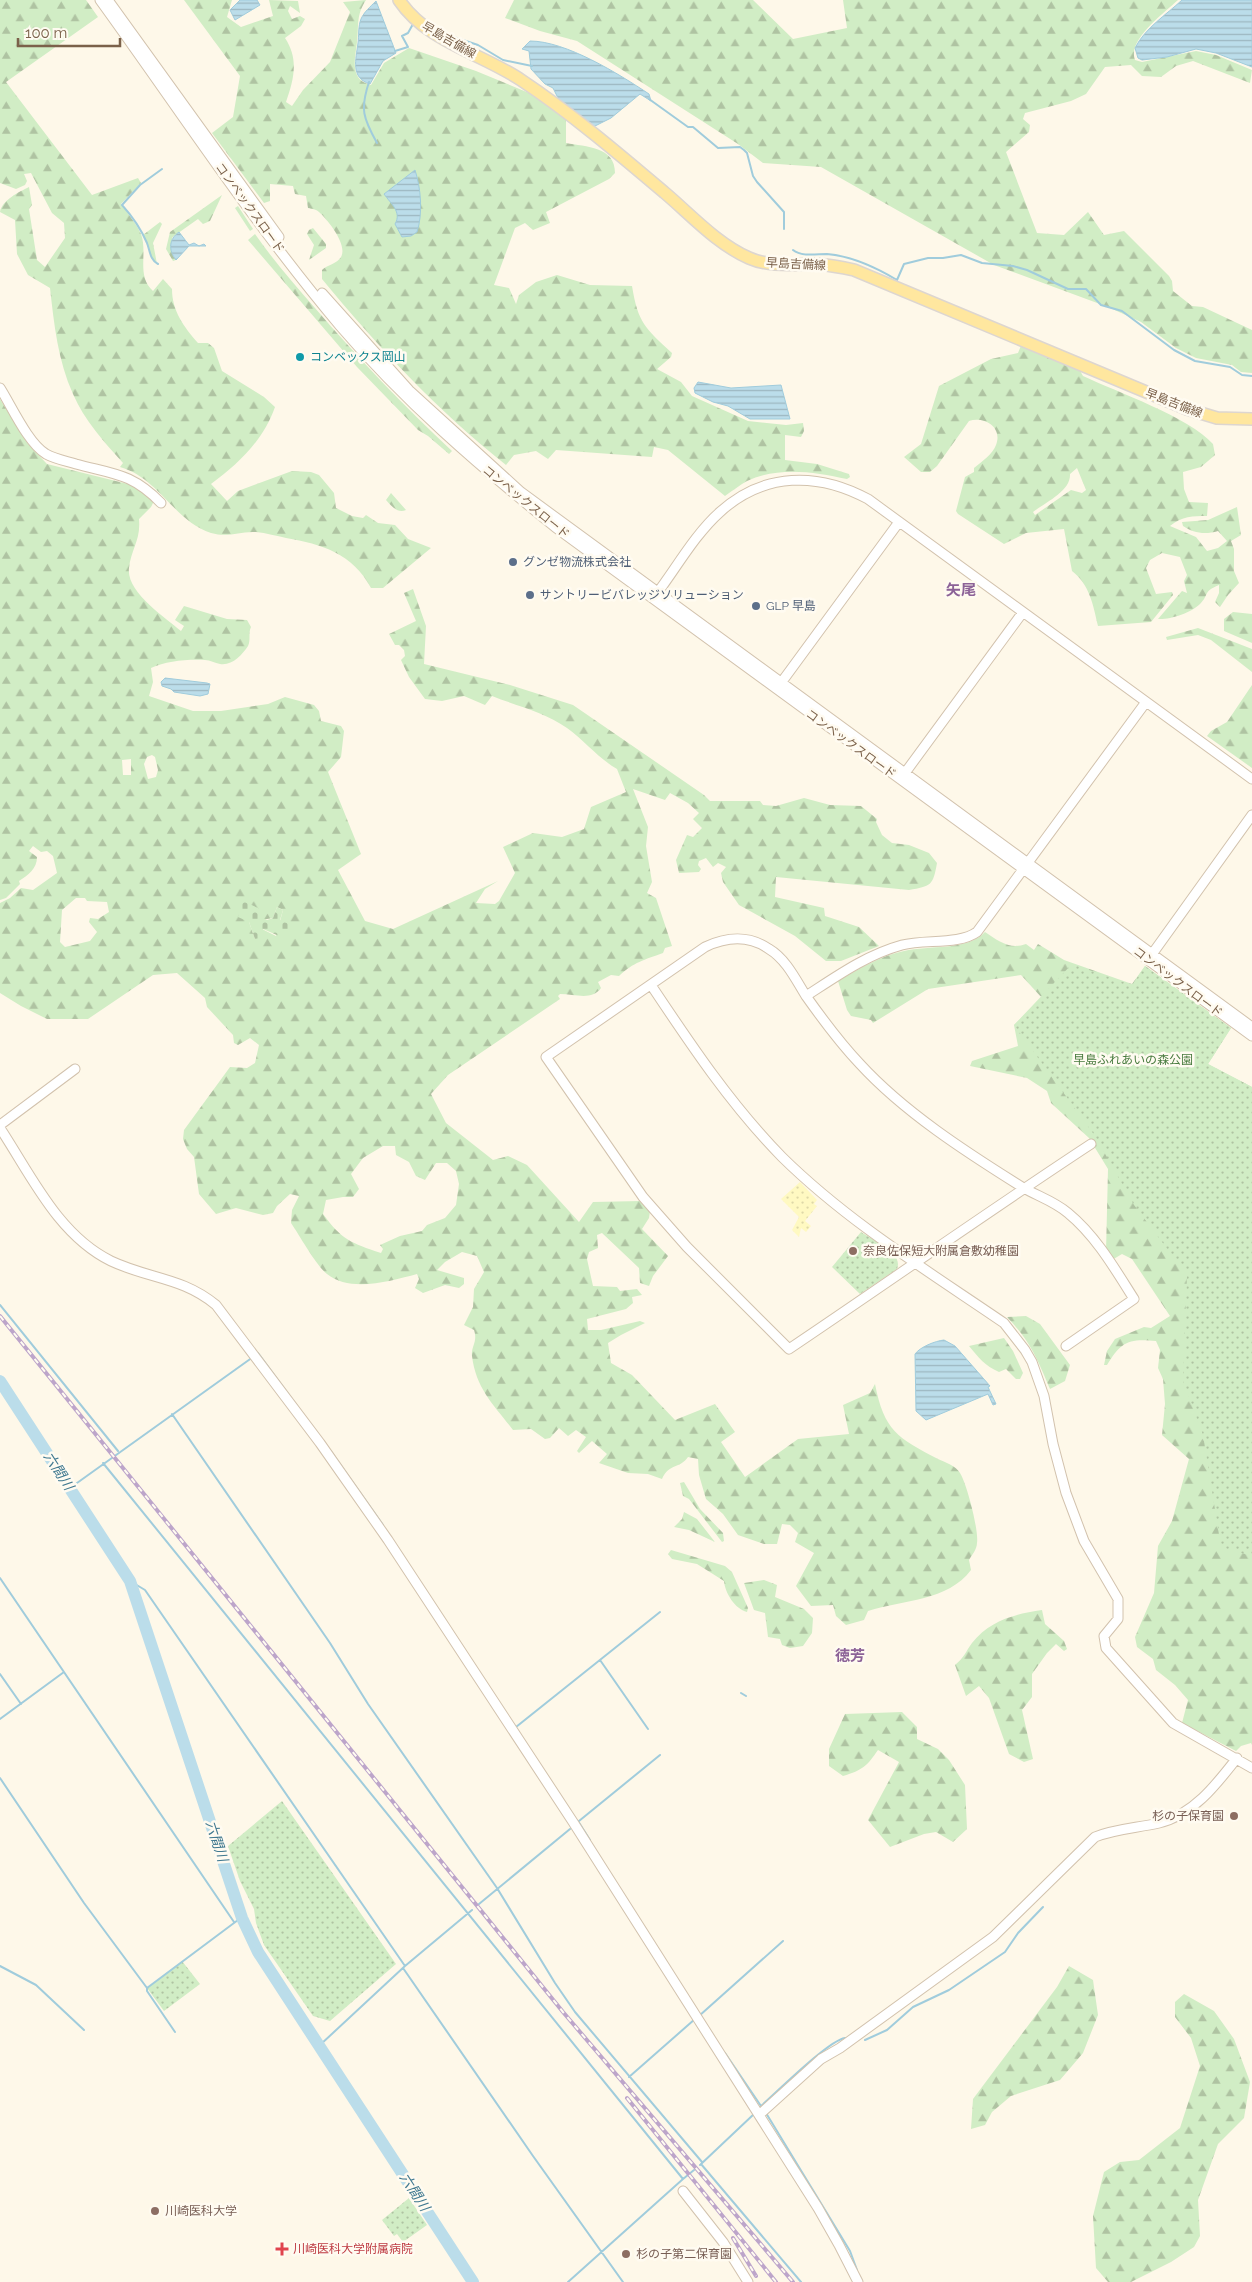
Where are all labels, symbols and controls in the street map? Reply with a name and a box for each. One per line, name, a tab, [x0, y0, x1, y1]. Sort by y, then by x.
scale bar	[18, 15, 120, 47]
street label: 早島吉備線	[420, 19, 478, 61]
text: 100 m	[25, 24, 67, 42]
street label: コンベックスロード	[213, 160, 287, 256]
street label: 早島吉備線	[766, 255, 826, 273]
place label: コンベックス岡山	[310, 350, 406, 364]
marker: コンベックス岡山	[294, 351, 306, 363]
street label: 早島吉備線	[1143, 386, 1205, 420]
street label: コンベックスロード	[480, 463, 572, 541]
place label: グンゼ物流株式会社	[523, 555, 631, 569]
marker: グンゼ物流株式会社	[507, 556, 519, 568]
district label: 矢尾	[946, 581, 976, 599]
place label: サントリービバレッジソリューション	[540, 588, 744, 602]
marker: サントリービバレッジソリューション	[524, 589, 536, 601]
place label: GLP 早島	[766, 599, 816, 613]
marker: GLP 早島	[750, 600, 762, 612]
street label: コンベックスロード	[803, 707, 899, 781]
street label: コンベックスロード	[1131, 944, 1225, 1020]
park label: 早島ふれあいの森公園	[1073, 1053, 1193, 1067]
place label: 奈良佐保短大附属倉敷幼稚園	[863, 1244, 1019, 1258]
marker: 奈良佐保短大附属倉敷幼稚園	[847, 1245, 859, 1257]
water label: 六間川	[41, 1449, 78, 1495]
district label: 徳芳	[835, 1647, 865, 1665]
place label: 杉の子保育園	[1152, 1809, 1224, 1823]
marker: 杉の子保育園	[1228, 1810, 1240, 1822]
water label: 六間川	[203, 1819, 232, 1865]
water label: 六間川	[397, 2170, 434, 2216]
place label: 川崎医科大学	[165, 2204, 237, 2218]
marker: 川崎医科大学	[149, 2205, 161, 2217]
marker: 川崎医科大学附属病院	[275, 2242, 289, 2256]
place label: 川崎医科大学附属病院	[293, 2242, 413, 2256]
place label: 杉の子第二保育園	[636, 2247, 732, 2261]
marker: 杉の子第二保育園	[620, 2248, 632, 2260]

